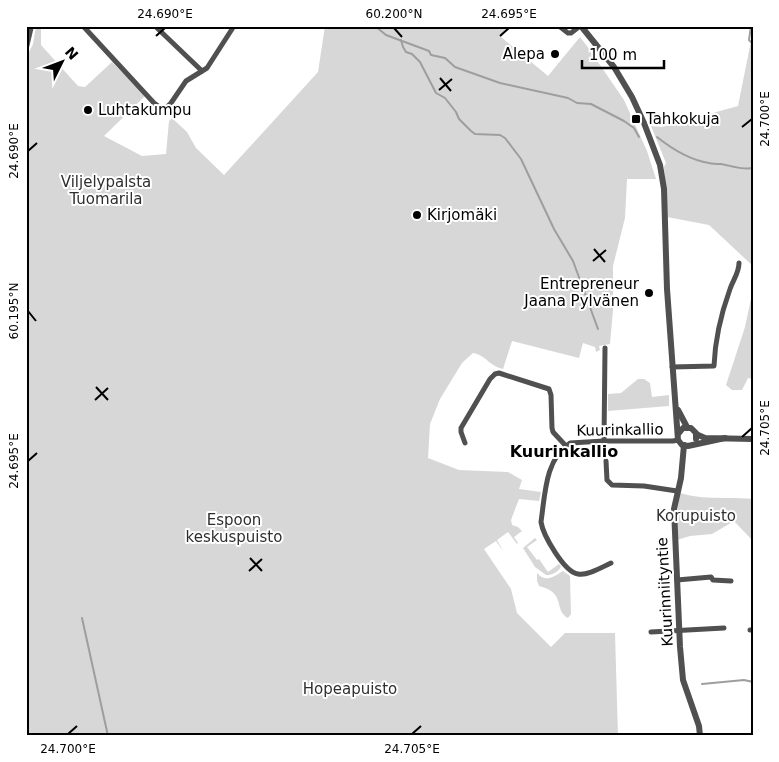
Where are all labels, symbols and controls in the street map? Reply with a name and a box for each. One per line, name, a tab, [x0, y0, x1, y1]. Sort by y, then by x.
text: 24.690°E	[137, 7, 193, 21]
text: 60.200°N	[366, 7, 422, 21]
text: 24.695°E	[481, 7, 537, 21]
north arrow	[38, 38, 88, 88]
scale bar	[582, 38, 664, 70]
text: N	[62, 44, 82, 63]
place label: Alepa	[503, 45, 545, 63]
text: 100 m	[589, 46, 637, 64]
marker: Alepa	[549, 48, 561, 60]
text: 24.700°E	[758, 91, 772, 147]
place label: Luhtakumpu	[98, 101, 192, 119]
marker: Luhtakumpu	[82, 104, 94, 116]
place label: Tahkokuja	[645, 110, 720, 128]
marker: Tahkokuja	[630, 113, 642, 125]
text: 24.690°E	[7, 123, 21, 179]
park label: Viljelypalsta Tuomarila	[61, 173, 151, 208]
place label: Kirjomäki	[427, 206, 497, 224]
marker: Kirjomäki	[411, 209, 423, 221]
place label: Entrepreneur Jaana Pylvänen	[523, 275, 640, 310]
text: 60.195°N	[7, 283, 21, 339]
marker: Entrepreneur Jaana Pylvänen	[643, 287, 655, 299]
text: 24.705°E	[758, 400, 772, 456]
street label: Kuurinkallio	[576, 420, 664, 440]
text: 24.695°E	[7, 433, 21, 489]
district label: Kuurinkallio	[510, 442, 618, 461]
park label: Korupuisto	[656, 507, 736, 525]
park label: Espoon keskuspuisto	[186, 511, 282, 546]
street label: Kuurinniityntie	[653, 537, 677, 647]
park label: Hopeapuisto	[303, 680, 397, 698]
text: 24.700°E	[40, 742, 96, 756]
text: 24.705°E	[384, 742, 440, 756]

